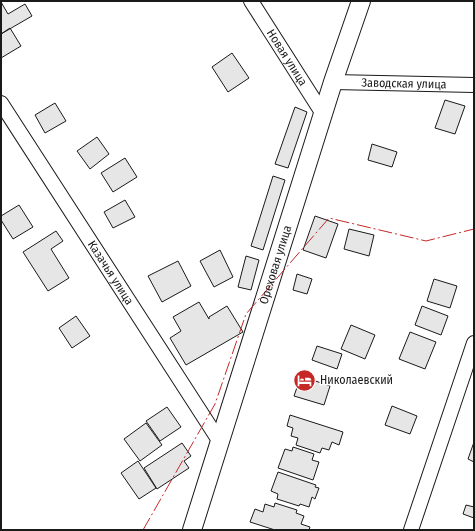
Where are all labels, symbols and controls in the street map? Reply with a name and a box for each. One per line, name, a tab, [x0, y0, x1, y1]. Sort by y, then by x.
street label: Новая улица	[264, 27, 310, 88]
street label: Заводская улица	[361, 76, 447, 91]
street label: Ореховая улица	[256, 224, 294, 306]
street label: Казачья улица	[85, 238, 137, 308]
hotel icon: Николаевский	[291, 367, 317, 393]
place label: Николаевский	[320, 373, 393, 387]

